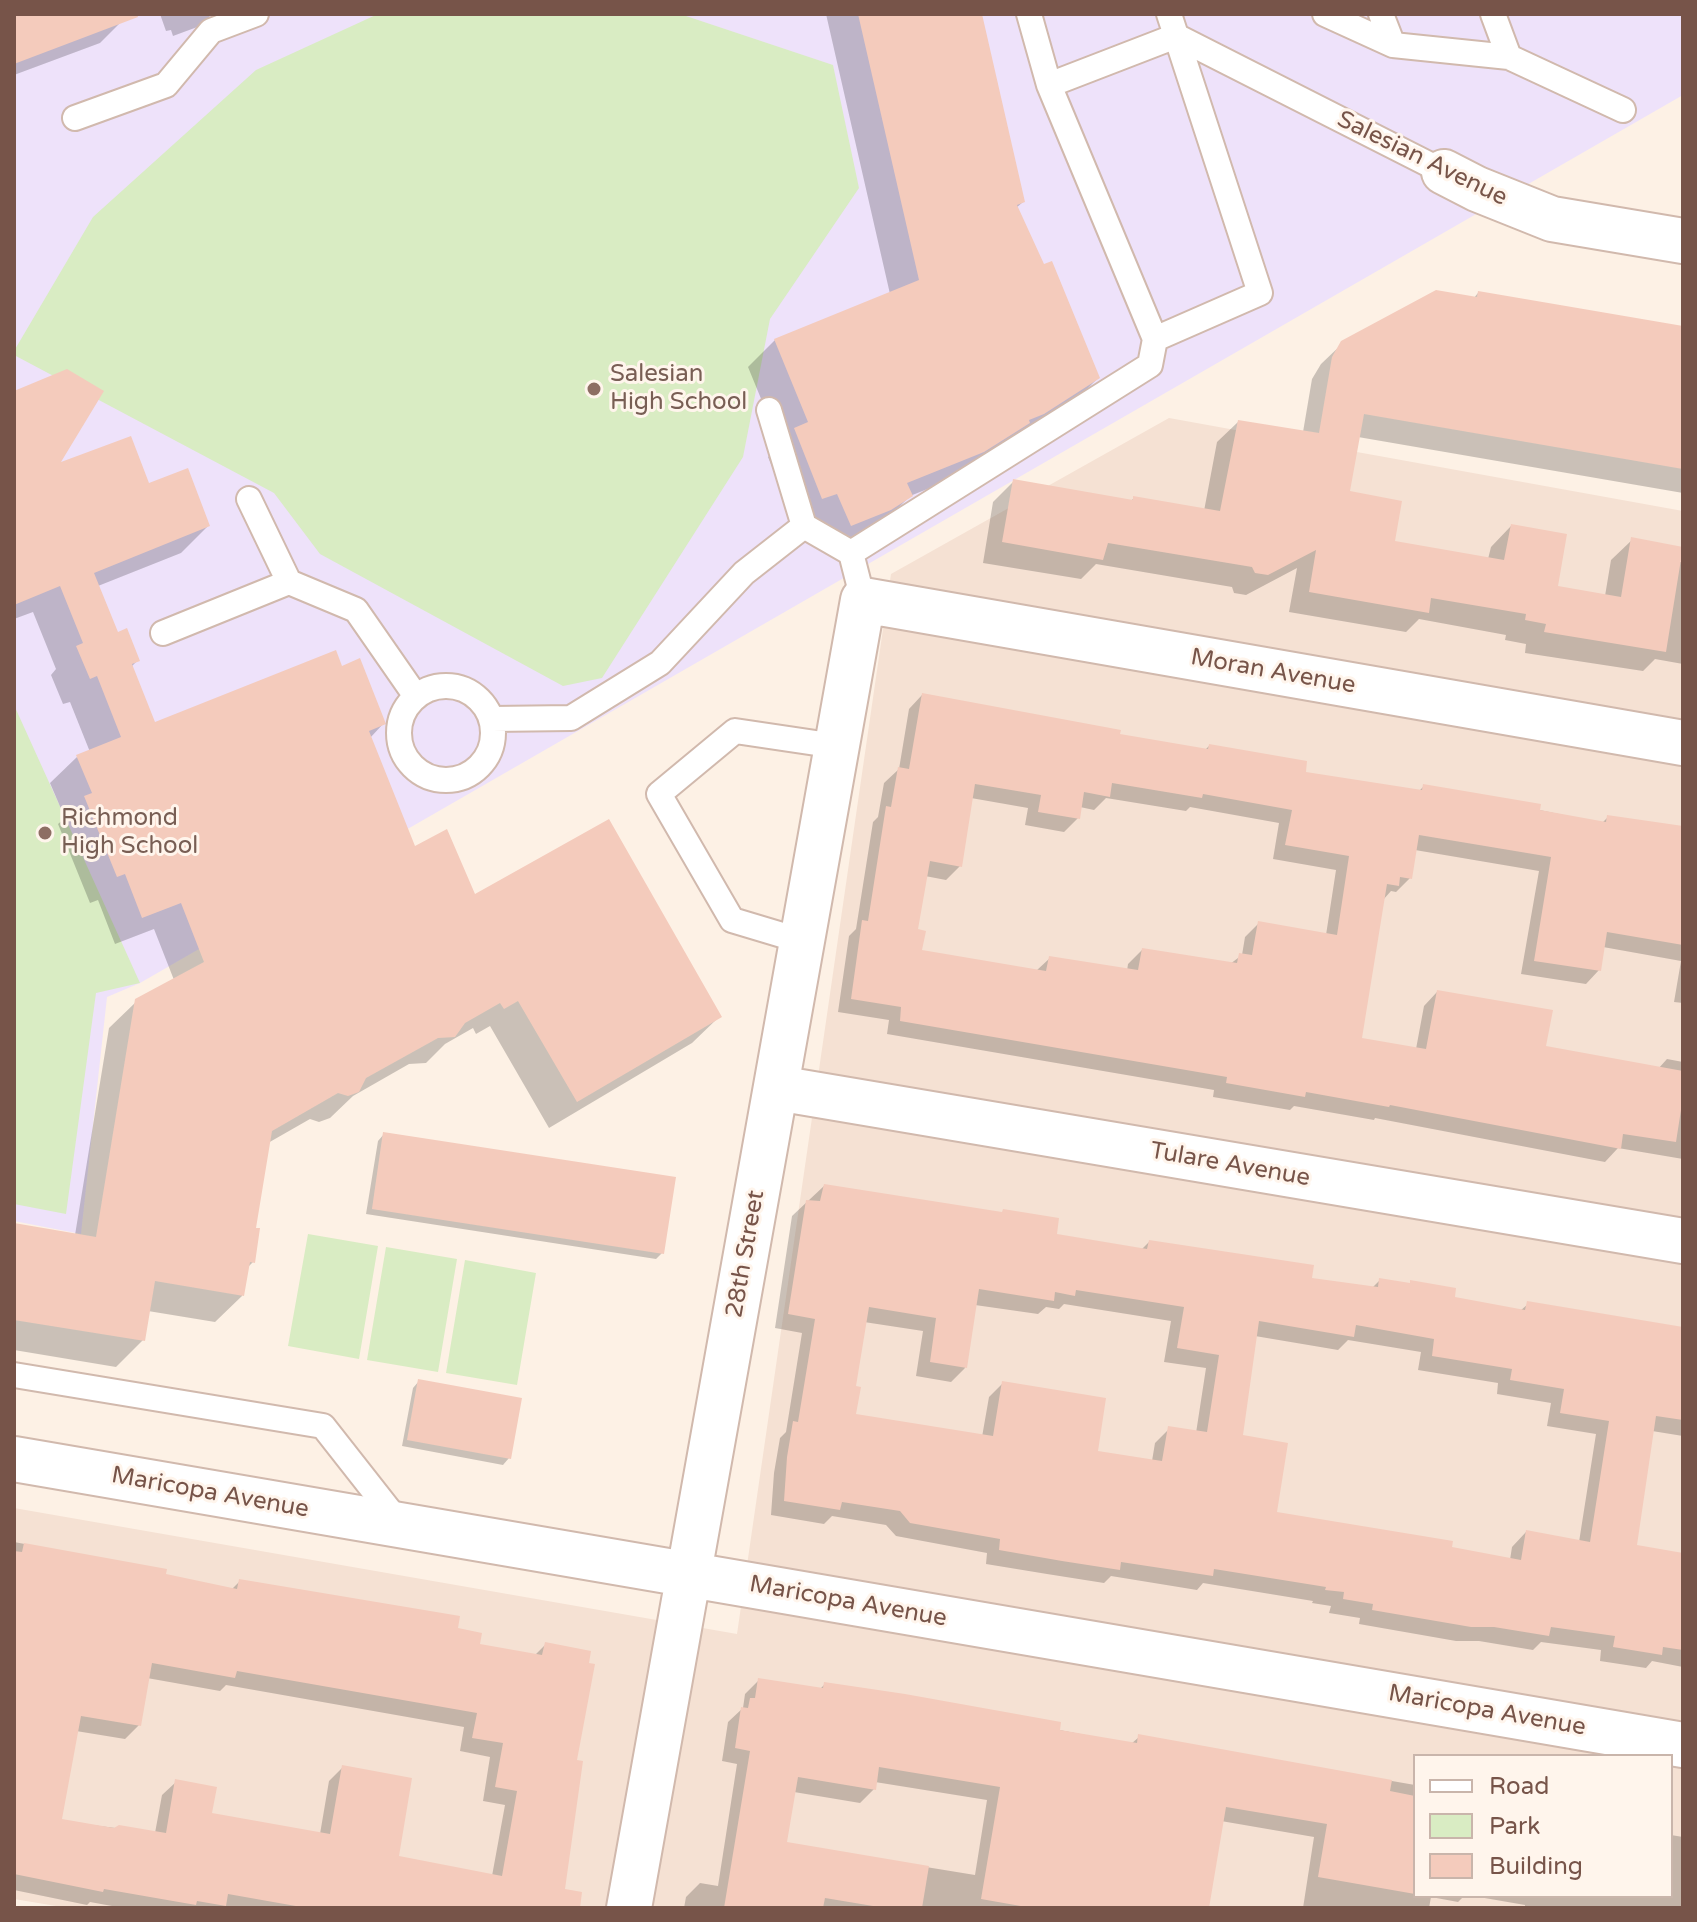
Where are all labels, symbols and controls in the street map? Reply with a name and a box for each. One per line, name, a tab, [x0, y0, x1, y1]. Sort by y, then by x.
street label: Salesian Avenue	[1332, 105, 1512, 213]
place label: Salesian High School	[610, 361, 747, 417]
marker: Salesian High School	[585, 380, 603, 398]
street label: Moran Avenue	[1188, 643, 1358, 701]
place label: Richmond High School	[61, 805, 198, 861]
marker: Richmond High School	[36, 824, 54, 842]
street label: Tulare Avenue	[1148, 1137, 1312, 1193]
street label: 28th Street	[721, 1188, 771, 1320]
street label: Maricopa Avenue	[109, 1461, 311, 1525]
street label: Maricopa Avenue	[747, 1570, 949, 1634]
street label: Maricopa Avenue	[1386, 1679, 1588, 1743]
legend	[1413, 1754, 1673, 1898]
text: Road	[1489, 1772, 1549, 1801]
text: Park	[1489, 1812, 1540, 1841]
text: Building	[1489, 1852, 1583, 1881]

